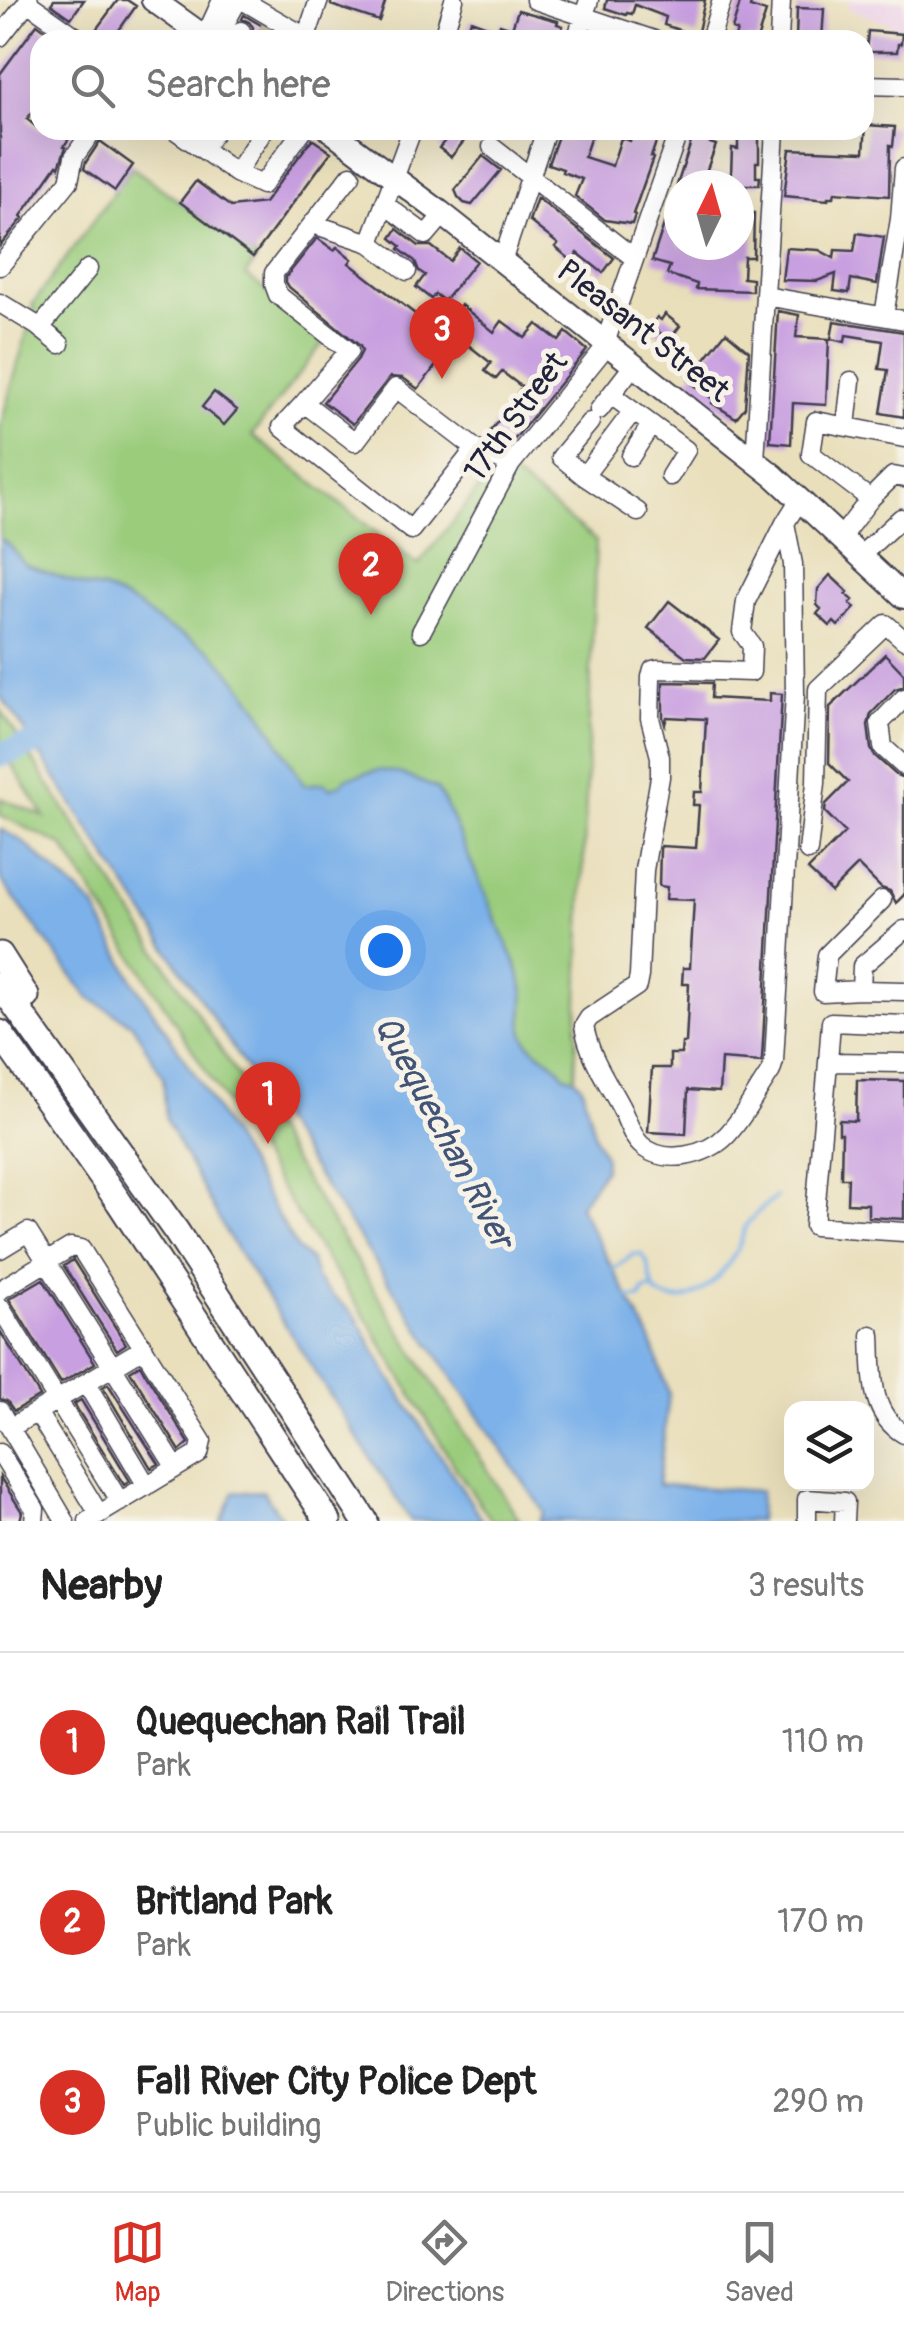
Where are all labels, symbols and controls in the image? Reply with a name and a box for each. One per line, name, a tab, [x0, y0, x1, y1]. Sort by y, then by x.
search box	[30, 30, 874, 140]
icon: search	[65, 58, 120, 113]
text: Search here	[145, 61, 331, 109]
north arrow	[664, 170, 754, 260]
street label: Pleasant Street	[549, 251, 738, 411]
pin: 3	[410, 296, 474, 379]
street label: 17th Street	[455, 344, 577, 490]
pin: 2	[338, 532, 404, 615]
your location	[360, 925, 411, 976]
water label: Quequechan River	[364, 1008, 526, 1260]
pin: 1	[236, 1062, 300, 1144]
map controls	[784, 1401, 874, 1491]
button: layers	[784, 1401, 874, 1491]
text: Nearby	[40, 1560, 162, 1612]
text: 3 results	[748, 1566, 864, 1606]
text: Quequechan Rail Trail	[135, 1698, 466, 1746]
text: 1	[66, 1722, 79, 1762]
text: 110 m	[782, 1722, 864, 1762]
text: Park	[135, 1746, 191, 1786]
text: Britland Park	[135, 1878, 333, 1926]
text: 2	[64, 1902, 81, 1942]
text: 170 m	[777, 1902, 864, 1942]
text: Park	[135, 1926, 191, 1966]
text: Fall River City Police Dept	[135, 2058, 536, 2106]
text: 3	[64, 2082, 81, 2122]
text: 290 m	[772, 2082, 864, 2122]
text: Public building	[135, 2106, 321, 2146]
tab: Map	[110, 2215, 165, 2310]
tab: Directions	[385, 2215, 504, 2310]
tab: Saved	[724, 2215, 794, 2310]

